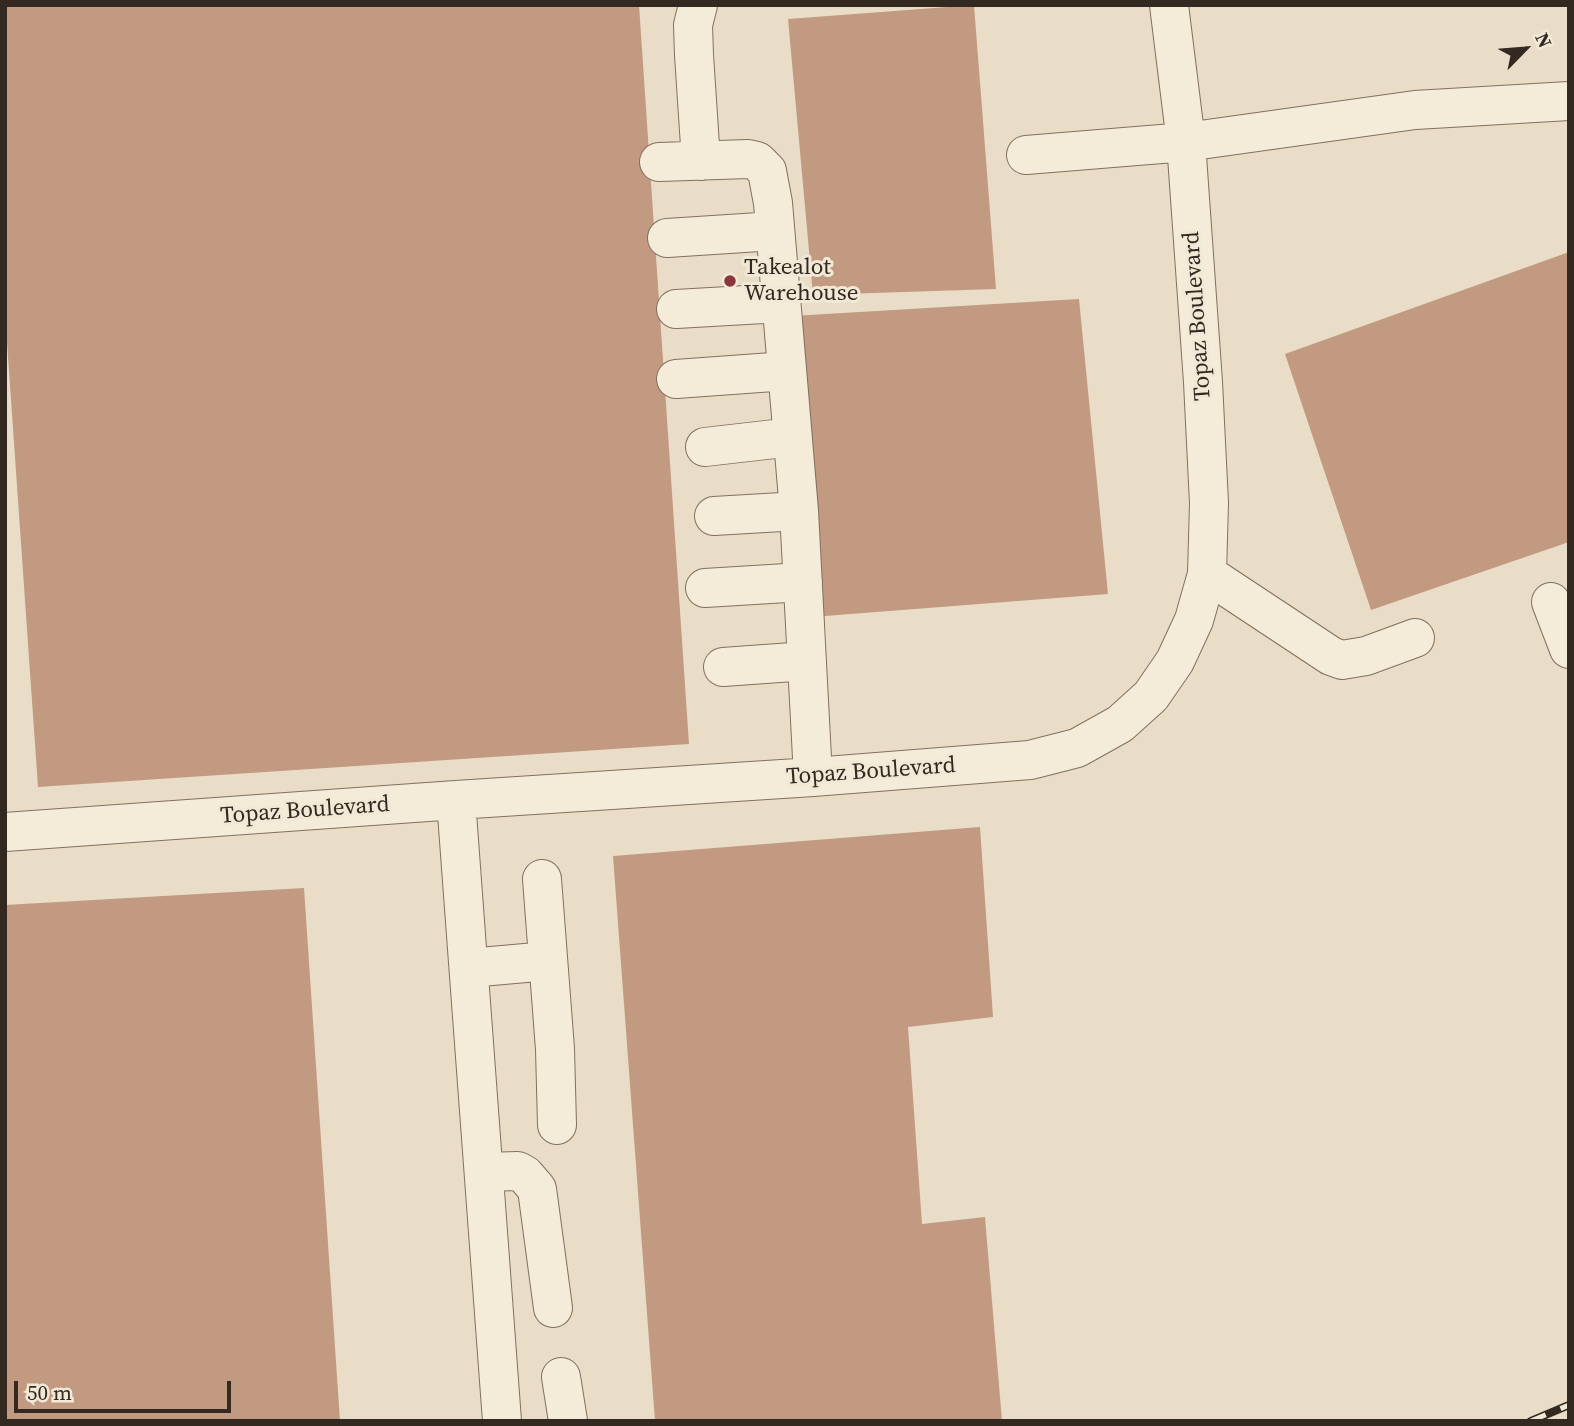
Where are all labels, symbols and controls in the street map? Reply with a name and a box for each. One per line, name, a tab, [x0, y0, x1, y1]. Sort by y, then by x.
north arrow	[1490, 14, 1560, 84]
text: N	[1529, 28, 1559, 52]
street label: Topaz Boulevard	[1178, 230, 1218, 402]
place label: Takealot Warehouse	[744, 254, 858, 308]
marker: Takealot Warehouse	[722, 273, 738, 289]
street label: Topaz Boulevard	[785, 752, 957, 792]
street label: Topaz Boulevard	[219, 791, 391, 831]
scale bar	[18, 1366, 234, 1410]
text: 50 m	[27, 1378, 72, 1407]

